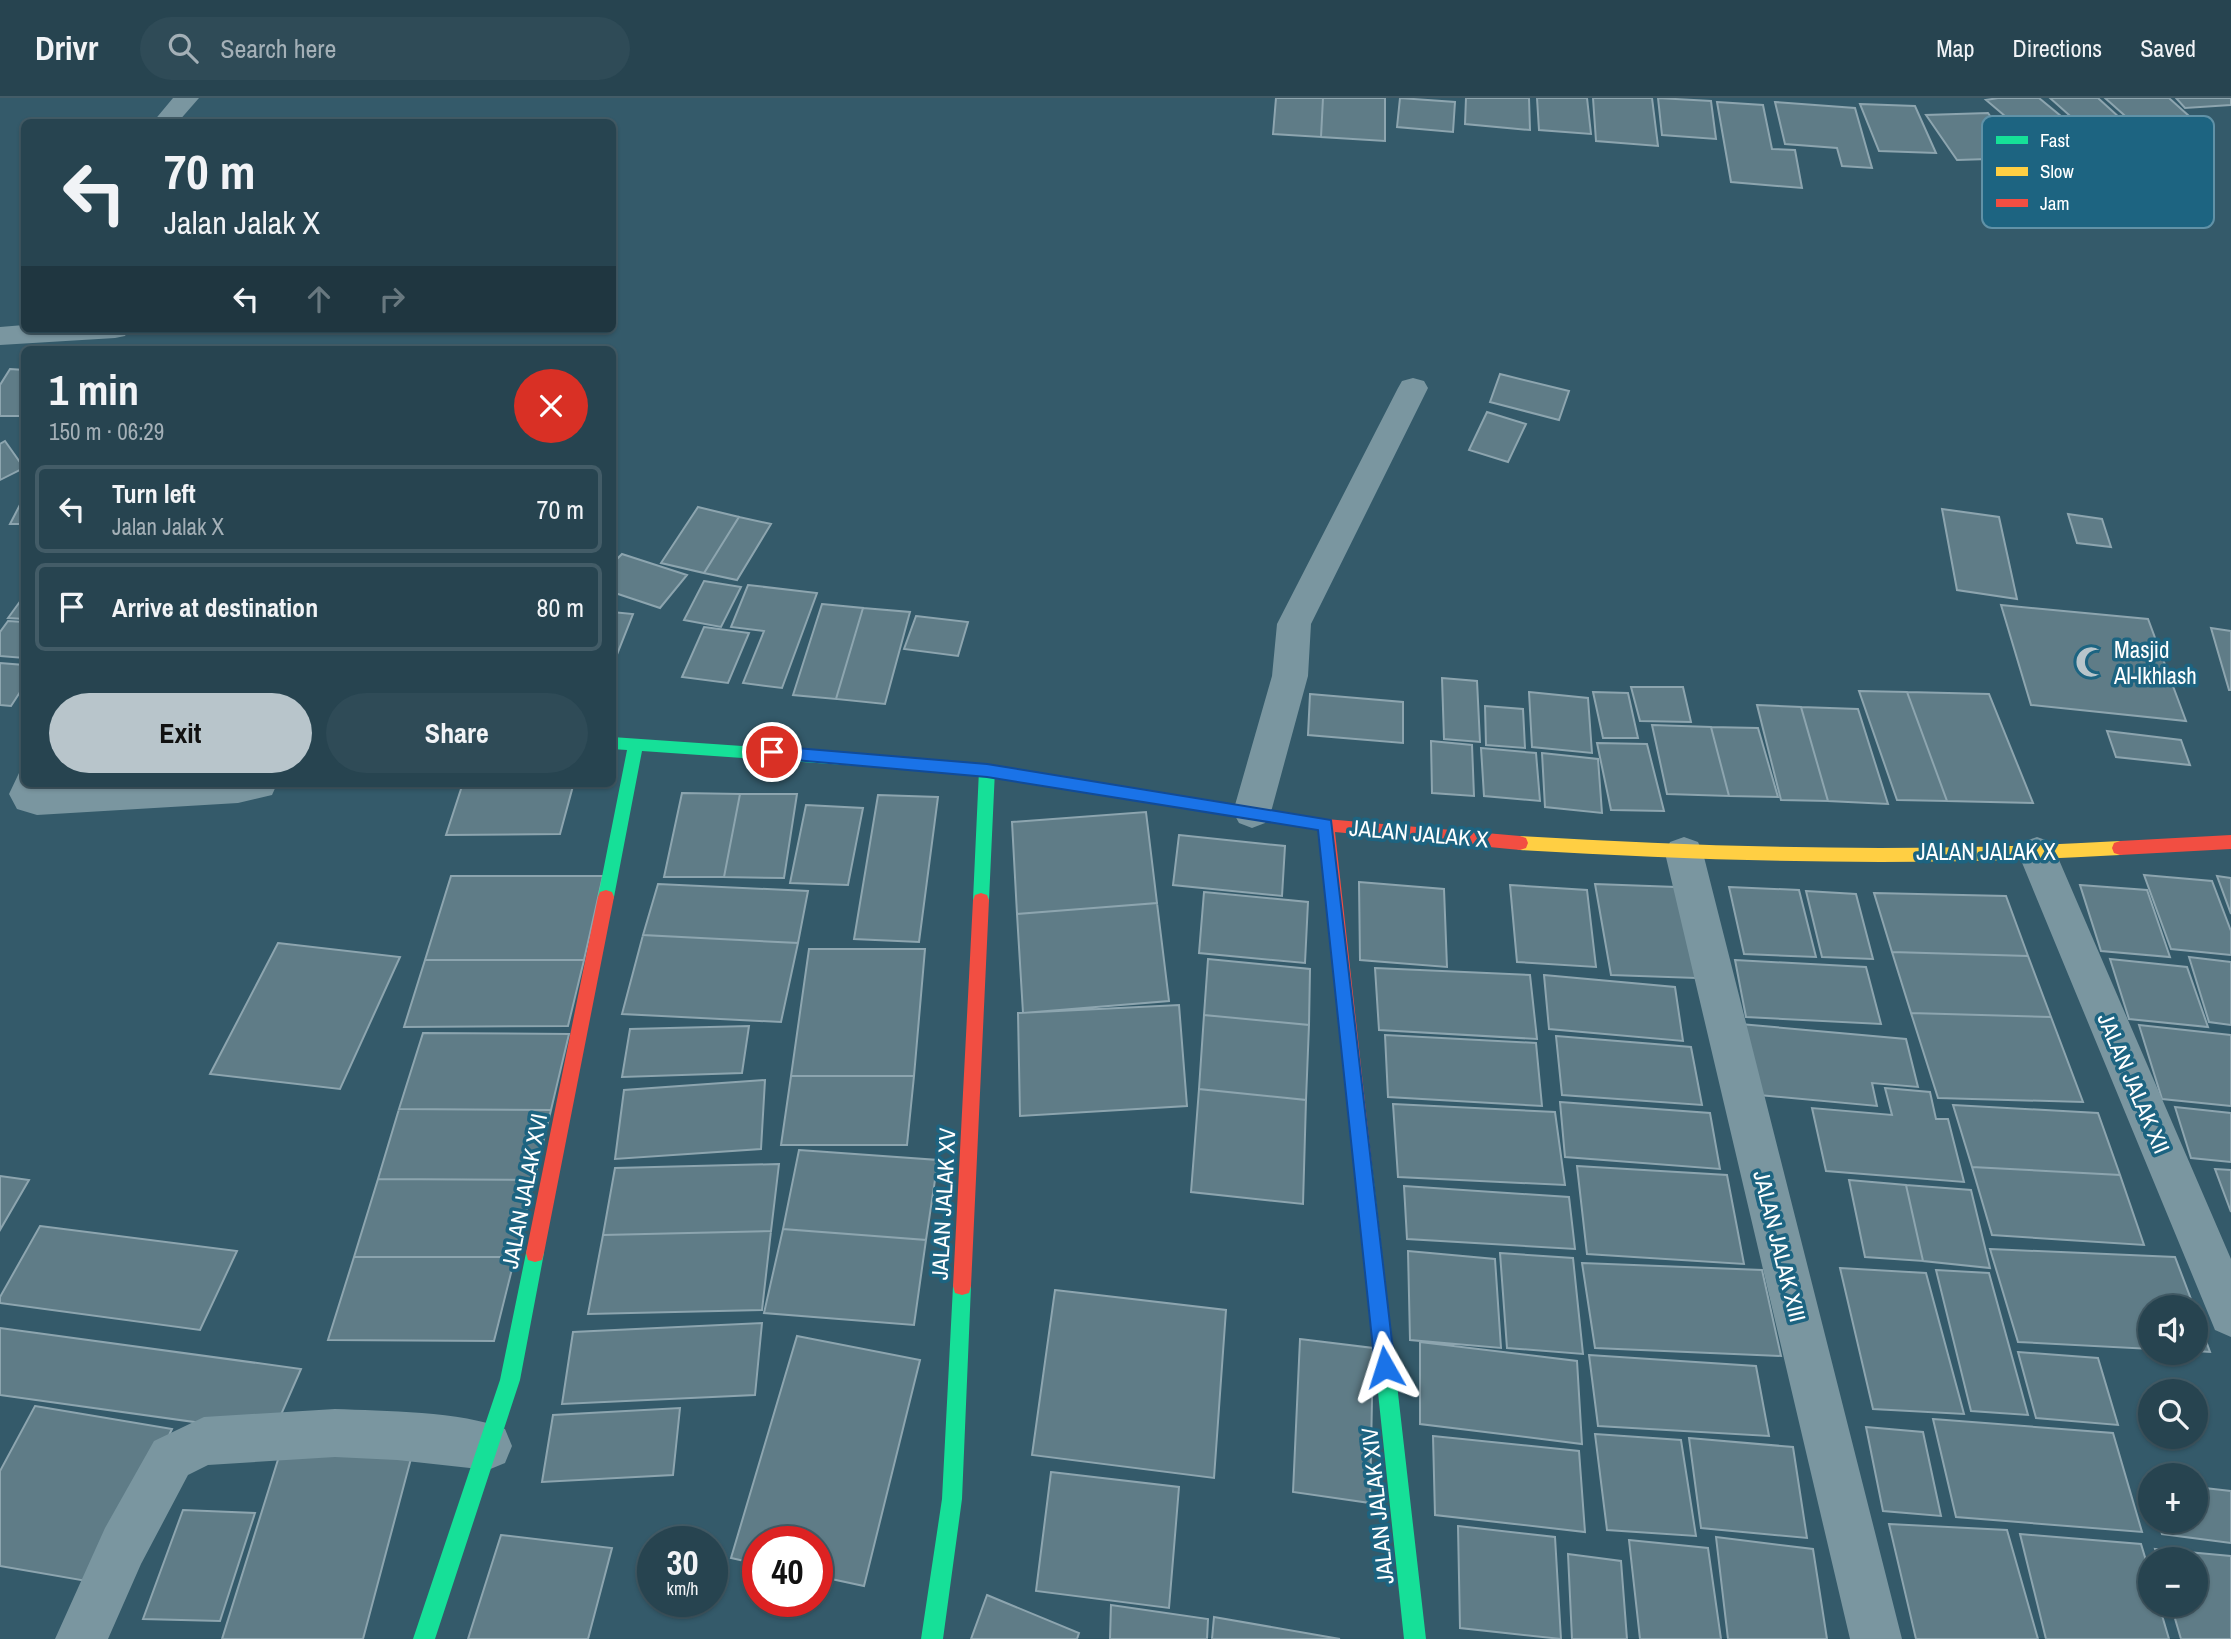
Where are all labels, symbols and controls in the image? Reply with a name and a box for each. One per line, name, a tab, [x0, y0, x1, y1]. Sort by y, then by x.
search box	[140, 17, 630, 80]
text: Drivr	[35, 26, 98, 70]
icon: search	[164, 29, 202, 67]
text: Search here	[220, 31, 336, 66]
text: Map	[1936, 32, 1974, 64]
text: Directions	[2012, 32, 2102, 64]
text: Saved	[2140, 32, 2196, 64]
legend	[1982, 116, 2214, 228]
text: Fast	[2040, 127, 2070, 153]
text: 70 m	[164, 138, 256, 204]
icon: left	[49, 147, 140, 238]
text: Slow	[2040, 158, 2075, 184]
text: Jam	[2040, 190, 2069, 216]
text: Jalan Jalak X	[164, 201, 320, 244]
icon: left	[227, 280, 265, 318]
icon: ahead	[300, 280, 338, 318]
icon: right	[373, 280, 411, 318]
text: 1 min	[49, 362, 139, 418]
button: close	[514, 369, 588, 443]
text: 150 m · 06:29	[49, 416, 164, 447]
text: Turn left	[112, 476, 196, 511]
icon: left	[53, 490, 91, 528]
text: 70 m	[537, 492, 584, 527]
text: Jalan Jalak X	[112, 511, 224, 542]
icon: arrive	[53, 588, 91, 626]
text: Arrive at destination	[112, 590, 318, 625]
text: 80 m	[537, 590, 584, 625]
place label: Masjid Al-Ikhlash	[2113, 634, 2197, 691]
mosque icon: Masjid Al-Ikhlash	[2074, 645, 2108, 679]
button: Exit	[49, 693, 312, 773]
button: Share	[326, 693, 588, 773]
pin	[742, 722, 802, 782]
icon: arrive	[753, 733, 791, 771]
street label: JALAN JALAK X	[1348, 811, 1490, 855]
street label: JALAN JALAK X	[1916, 836, 2056, 867]
street label: JALAN JALAK XII	[2090, 1008, 2178, 1158]
street label: JALAN JALAK XVI	[494, 1111, 554, 1271]
street label: JALAN JALAK XV	[924, 1127, 962, 1281]
street label: JALAN JALAK XIII	[1746, 1167, 1814, 1325]
map controls	[2138, 1295, 2208, 1617]
button: sound	[2138, 1295, 2208, 1365]
position arrow	[1348, 1330, 1422, 1404]
button: search	[2138, 1379, 2208, 1449]
street label: JALAN JALAK XIV	[1353, 1426, 1401, 1586]
button: +	[2138, 1463, 2208, 1533]
speed limit sign: 40	[742, 1526, 833, 1617]
text: 30	[667, 1539, 698, 1586]
button: −	[2138, 1547, 2208, 1617]
text: km/h	[667, 1576, 699, 1601]

